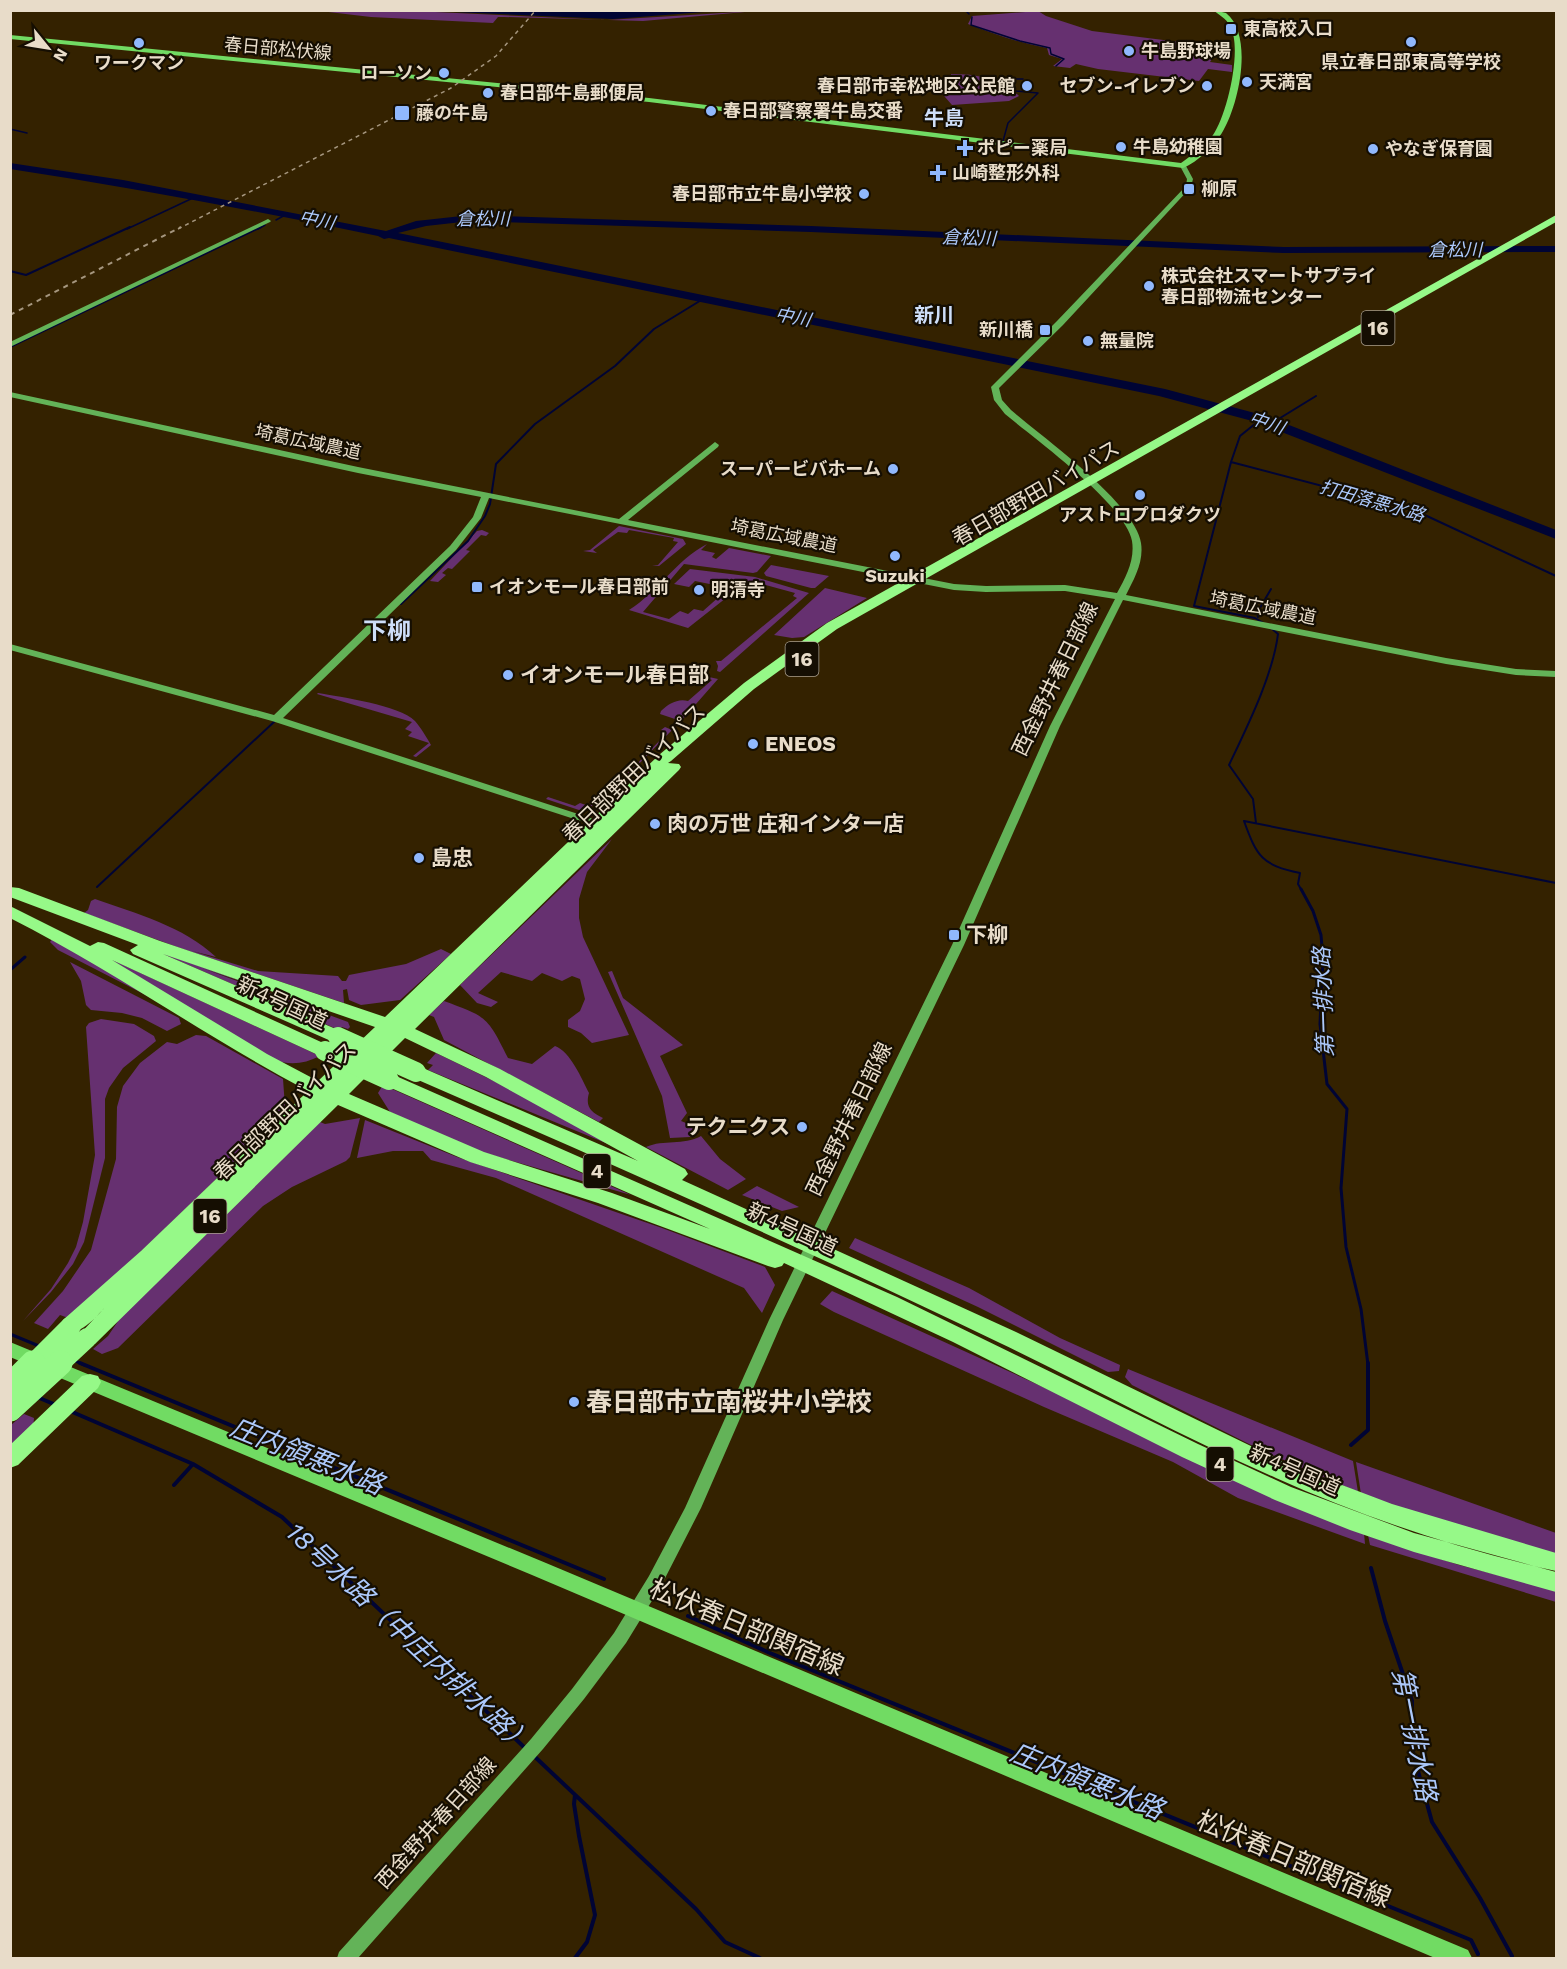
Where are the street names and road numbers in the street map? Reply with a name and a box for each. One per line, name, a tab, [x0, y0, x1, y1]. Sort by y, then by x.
street label: 春日部松伏線	[223, 33, 333, 64]
road number: 16	[1362, 311, 1394, 345]
street label: 埼葛広域農道	[253, 420, 363, 463]
street label: 春日部野田バイパス	[948, 435, 1124, 551]
street label: 埼葛広域農道	[729, 515, 839, 556]
street label: 埼葛広域農道	[1208, 587, 1318, 628]
street label: 西金野井春日部線	[1006, 598, 1103, 760]
road number: 16	[786, 642, 818, 676]
street label: 春日部野田バイパス	[557, 698, 710, 847]
street label: 新4号国道	[233, 971, 331, 1034]
street label: 春日部野田バイパス	[208, 1036, 361, 1185]
street label: 西金野井春日部線	[800, 1038, 897, 1200]
road number: 4	[584, 1154, 610, 1188]
street label: 新4号国道	[743, 1197, 841, 1260]
road number: 16	[194, 1199, 226, 1233]
street label: 新4号国道	[1246, 1438, 1345, 1501]
road number: 4	[1206, 1447, 1234, 1481]
street label: 松伏春日部関宿線	[645, 1573, 849, 1681]
street label: 西金野井春日部線	[370, 1752, 501, 1893]
street label: 松伏春日部関宿線	[1192, 1805, 1396, 1913]

